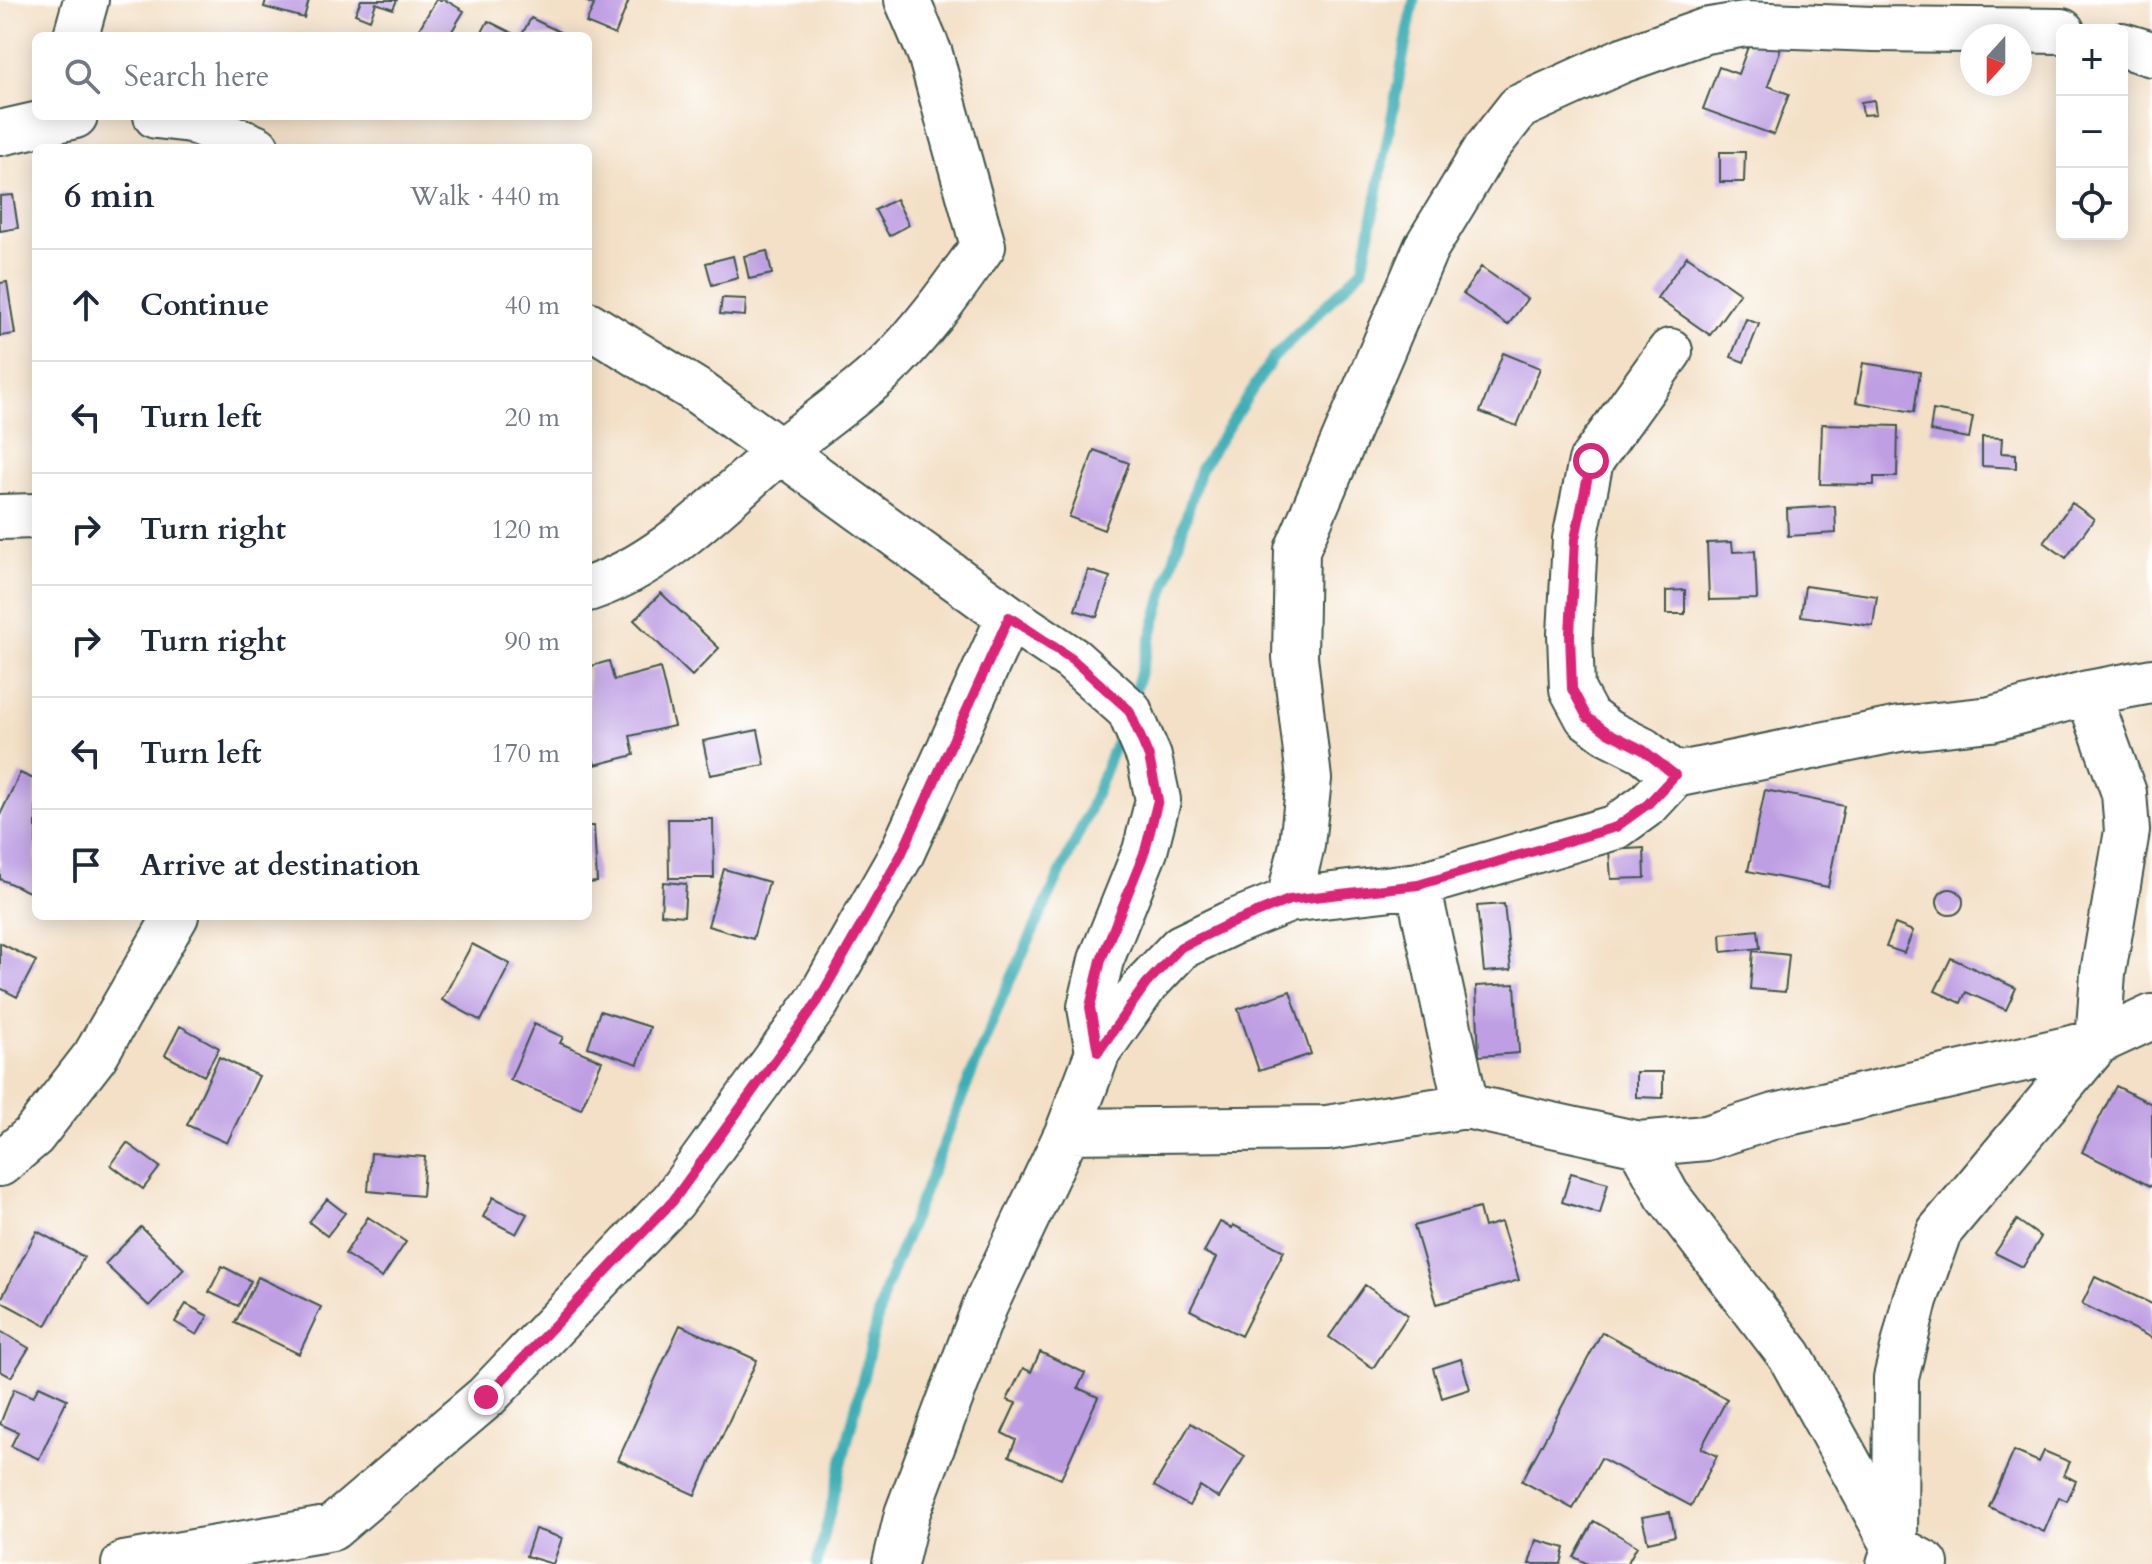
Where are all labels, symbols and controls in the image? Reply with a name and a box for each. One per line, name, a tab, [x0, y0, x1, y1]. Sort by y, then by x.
north arrow	[1960, 24, 2032, 96]
map controls	[2056, 24, 2128, 240]
button: +	[2056, 24, 2128, 96]
search box	[32, 32, 592, 120]
icon: search	[60, 54, 104, 98]
text: Search here	[124, 56, 269, 97]
button: −	[2056, 96, 2128, 168]
button: locate	[2056, 168, 2128, 240]
text: 6 min	[64, 173, 155, 219]
text: Walk · 440 m	[410, 179, 560, 214]
icon: ahead	[64, 283, 108, 327]
text: Continue	[140, 285, 269, 326]
text: 40 m	[504, 288, 560, 323]
icon: left	[64, 395, 108, 439]
text: Turn left	[140, 397, 262, 438]
text: 20 m	[504, 400, 560, 435]
route start	[1573, 443, 1609, 479]
icon: right	[64, 507, 108, 551]
text: Turn right	[140, 509, 286, 550]
text: 120 m	[491, 512, 560, 547]
icon: right	[64, 619, 108, 663]
text: Turn right	[140, 621, 286, 662]
text: 90 m	[504, 624, 560, 659]
icon: left	[64, 731, 108, 775]
text: Turn left	[140, 733, 262, 774]
text: 170 m	[491, 736, 560, 771]
icon: arrive	[64, 843, 108, 887]
text: Arrive at destination	[140, 845, 420, 886]
route end	[468, 1379, 504, 1415]

